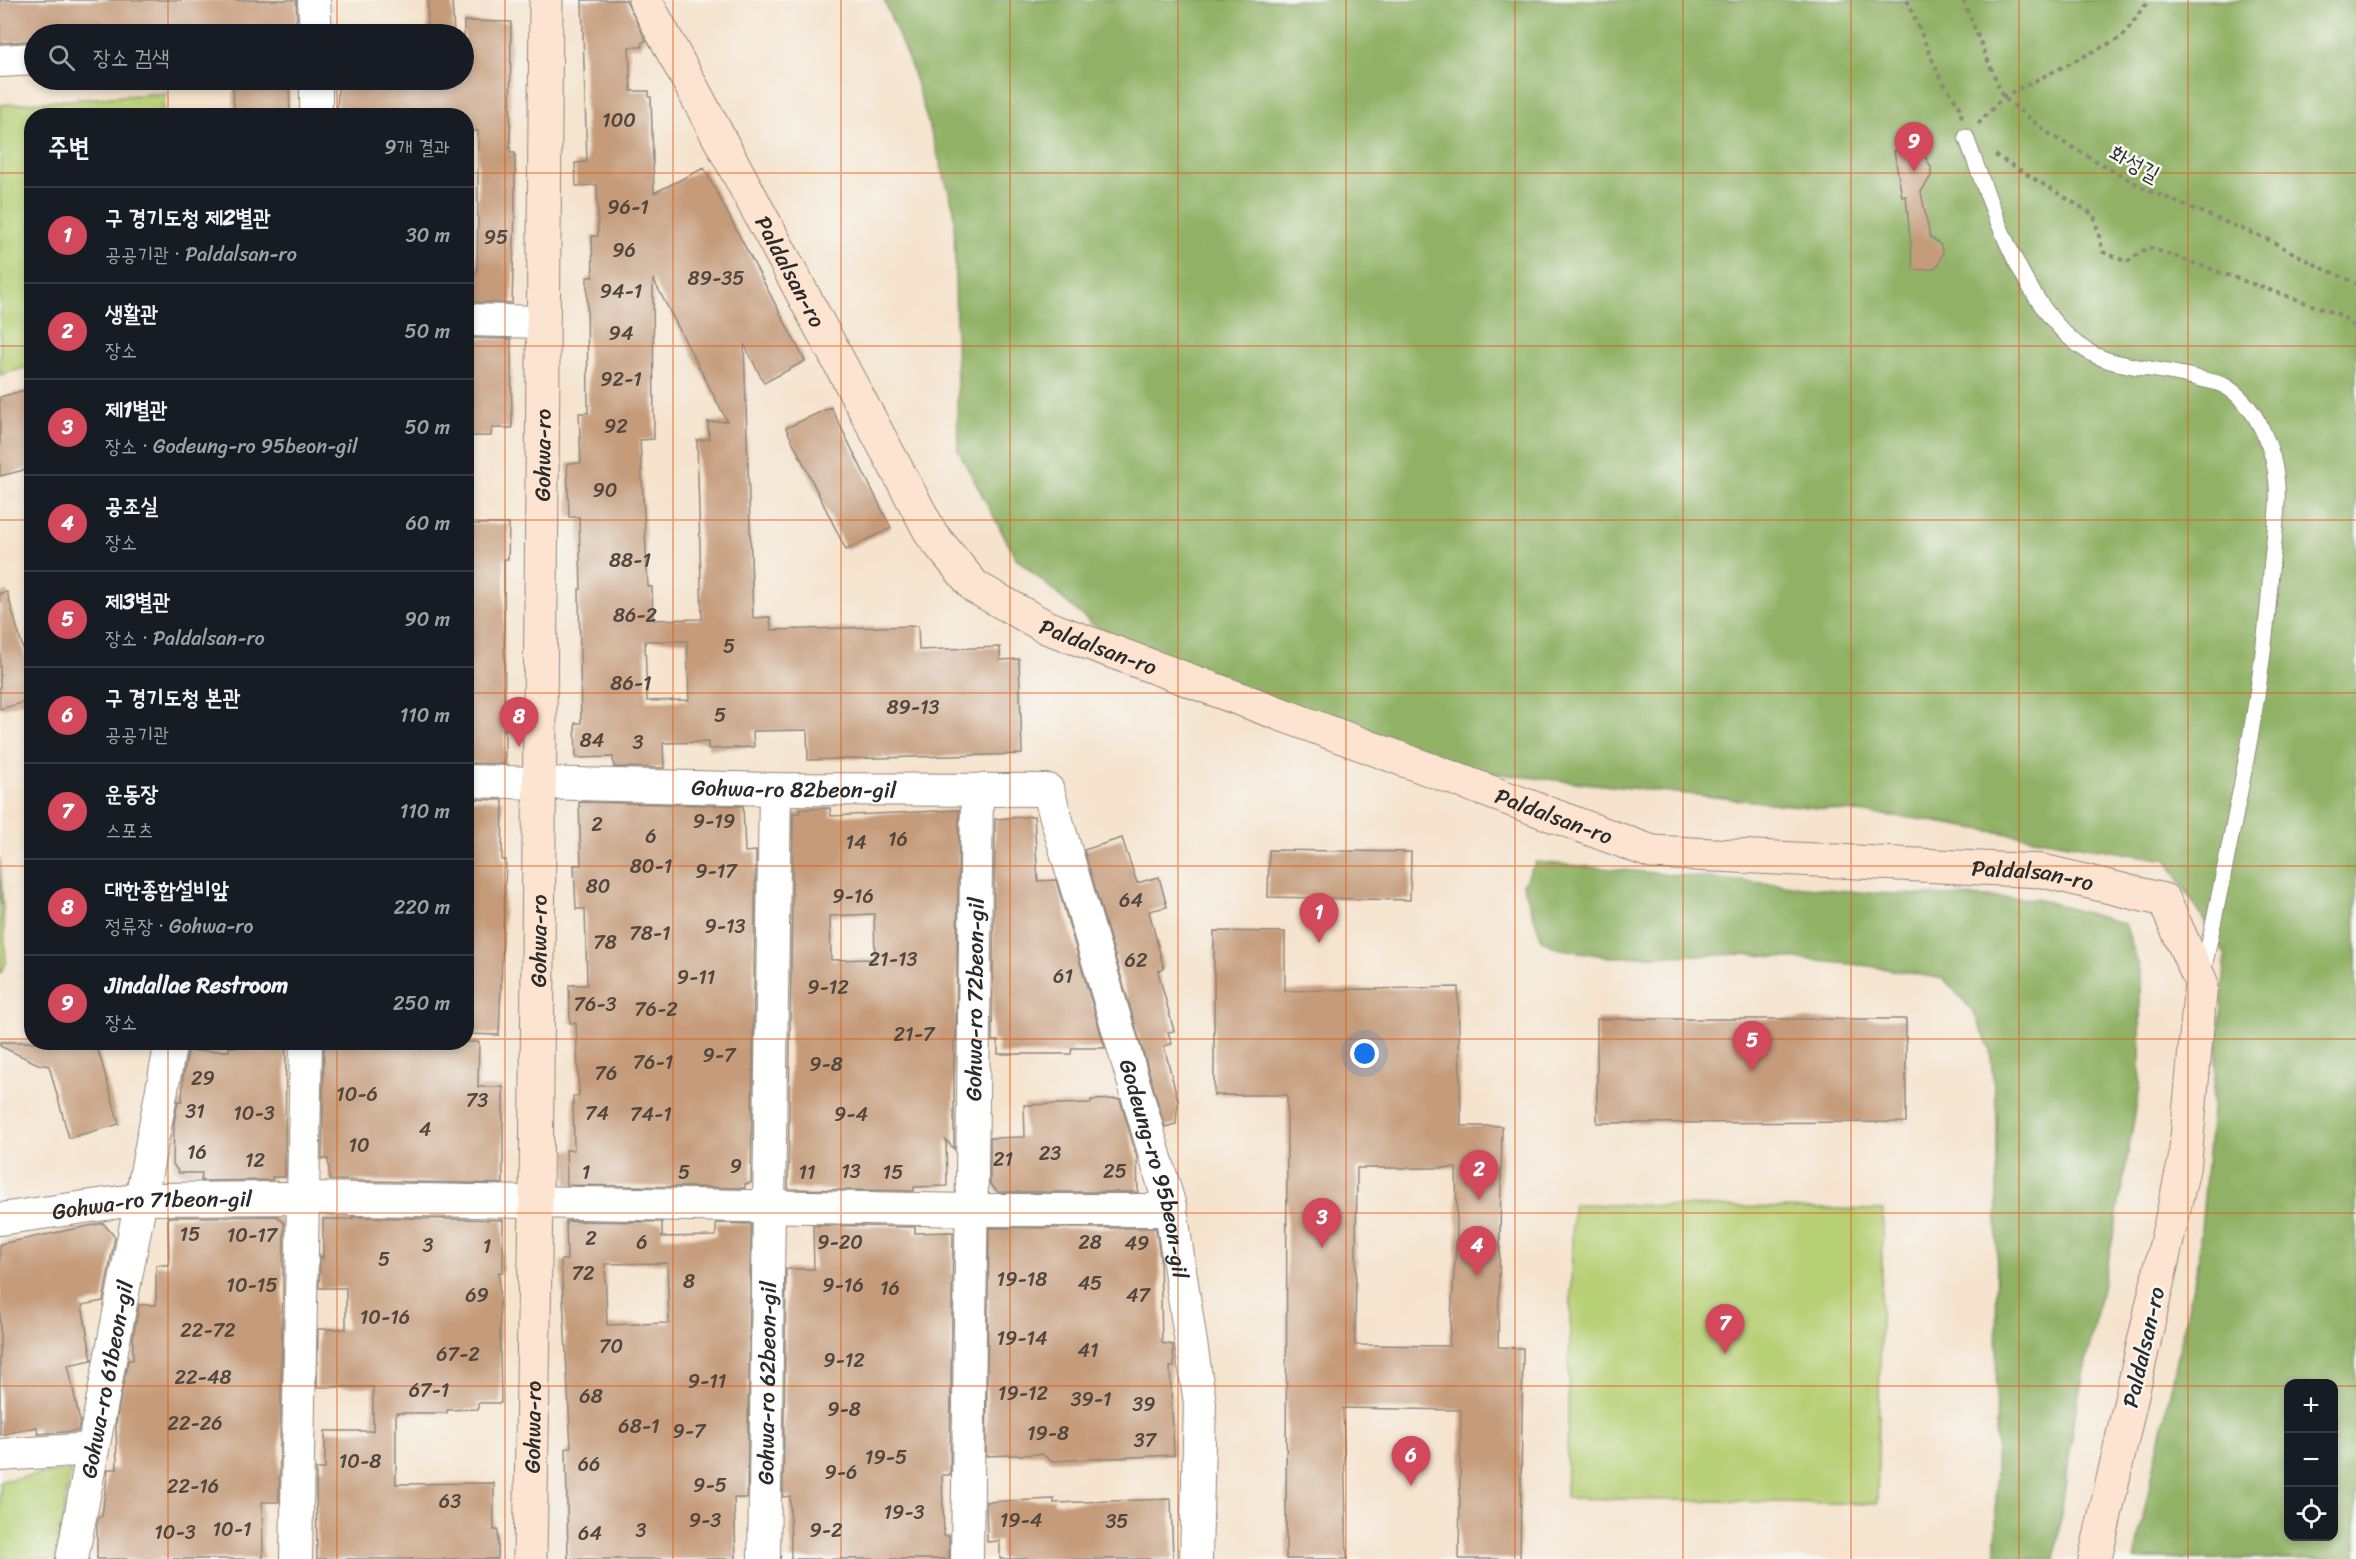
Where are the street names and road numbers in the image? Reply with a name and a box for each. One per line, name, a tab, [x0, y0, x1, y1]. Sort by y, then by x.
street label: 화성길	[2102, 134, 2168, 193]
street label: Paldalsan-ro	[744, 208, 836, 335]
street label: Gohwa-ro	[523, 408, 563, 502]
street label: Paldalsan-ro	[1034, 607, 1163, 687]
street label: Gohwa-ro 82beon-gil	[691, 768, 897, 809]
street label: Paldalsan-ro	[1489, 776, 1618, 856]
street label: Paldalsan-ro	[1971, 849, 2098, 902]
street label: Gohwa-ro	[519, 894, 559, 988]
street label: Gohwa-ro 72beon-gil	[954, 896, 996, 1101]
street label: Godeung-ro 95beon-gil	[1108, 1055, 1200, 1282]
street label: Gohwa-ro 71beon-gil	[49, 1179, 253, 1231]
street label: Gohwa-ro 61beon-gil	[69, 1276, 145, 1482]
street label: Gohwa-ro 62beon-gil	[746, 1280, 788, 1485]
street label: Paldalsan-ro	[2111, 1283, 2176, 1411]
street label: Gohwa-ro	[512, 1380, 553, 1474]

